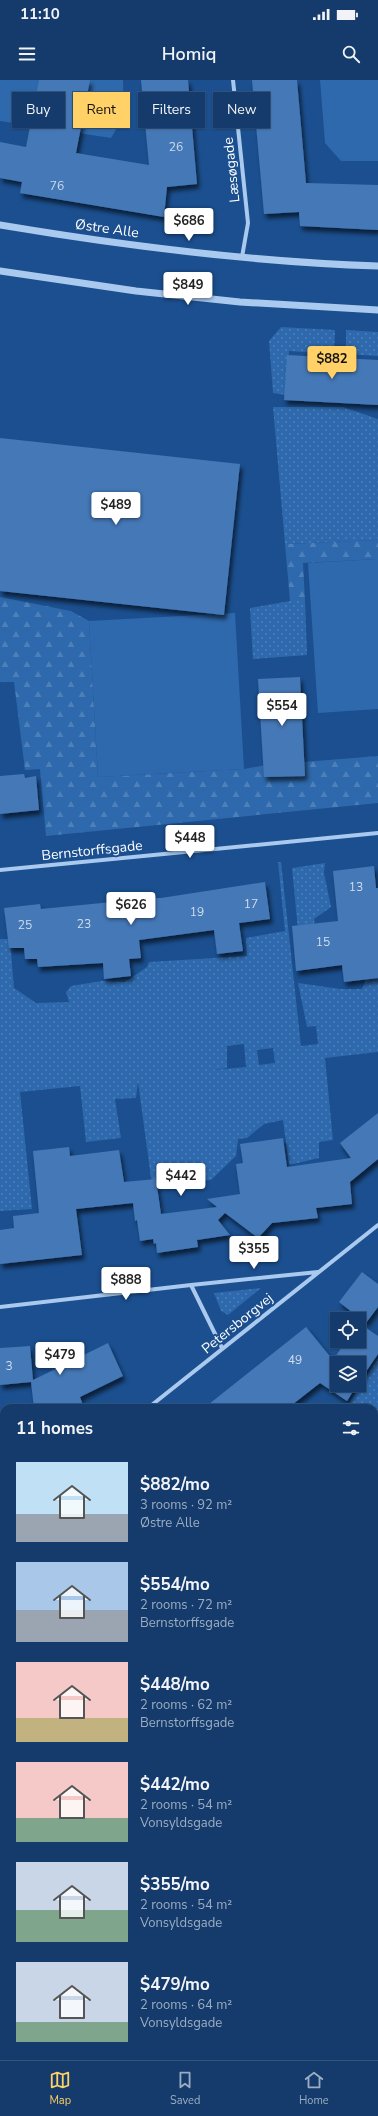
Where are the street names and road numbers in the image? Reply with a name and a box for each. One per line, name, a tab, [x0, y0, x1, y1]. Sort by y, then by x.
street label: Læsøgade	[219, 136, 244, 203]
street label: Østre Alle	[74, 215, 140, 242]
street label: Bernstorffsgade	[41, 836, 144, 865]
street label: Petersborgvej	[198, 1289, 277, 1358]

